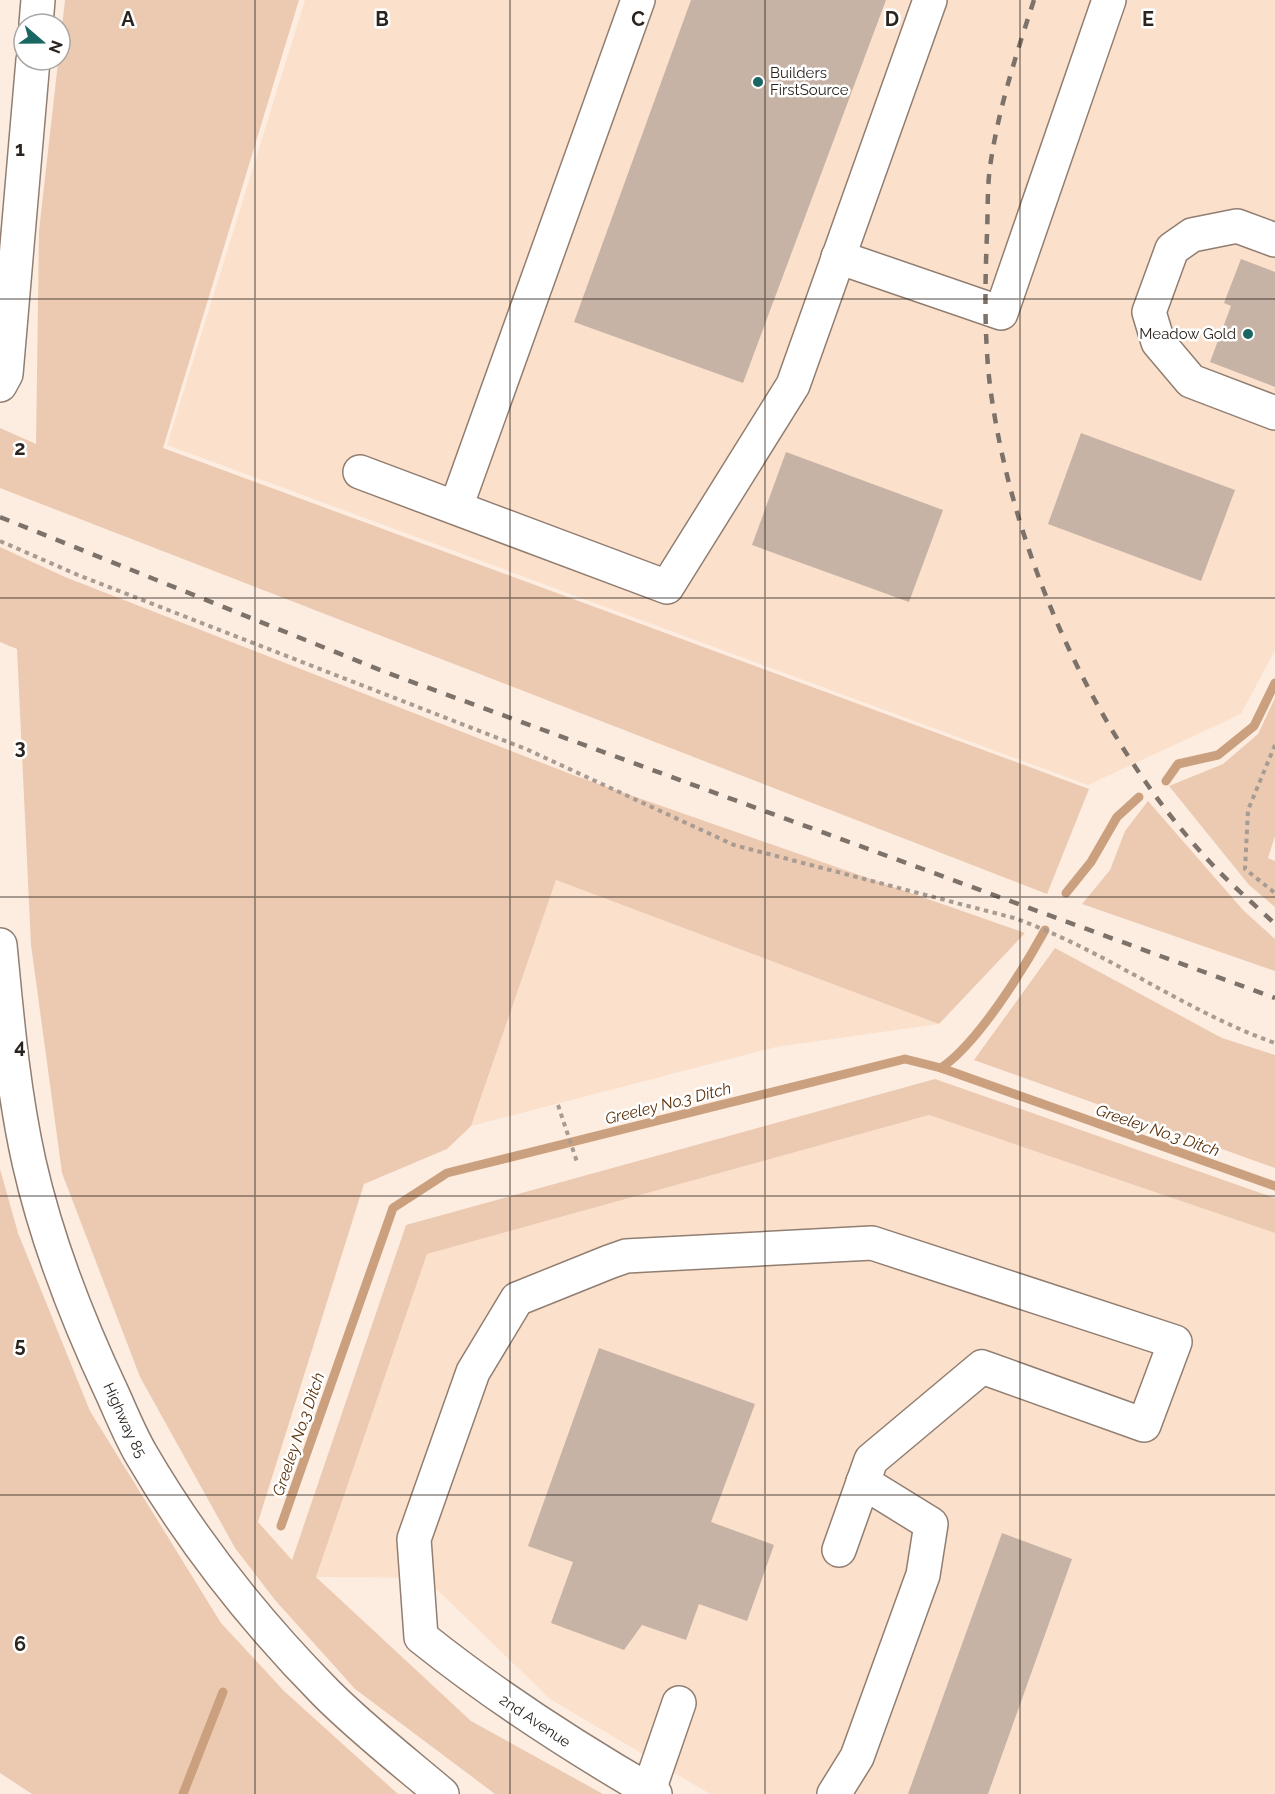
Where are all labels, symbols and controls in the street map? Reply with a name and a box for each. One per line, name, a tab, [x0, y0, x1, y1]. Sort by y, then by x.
text: A	[121, 7, 135, 31]
text: B	[375, 7, 389, 31]
text: C	[631, 7, 645, 31]
text: D	[885, 7, 899, 31]
text: E	[1142, 7, 1154, 31]
north arrow	[12, 12, 72, 72]
text: N	[45, 38, 67, 56]
place label: Builders FirstSource	[770, 64, 849, 99]
marker: Builders FirstSource	[751, 75, 765, 89]
text: 1	[15, 137, 25, 161]
place label: Meadow Gold	[1139, 325, 1236, 343]
marker: Meadow Gold	[1241, 327, 1255, 341]
text: 2	[14, 436, 26, 460]
text: 3	[14, 735, 26, 759]
text: 4	[14, 1034, 26, 1058]
water label: Greeley No.3 Ditch	[603, 1079, 733, 1128]
water label: Greeley No.3 Ditch	[1094, 1100, 1222, 1161]
text: 5	[14, 1333, 26, 1357]
water label: Greeley No.3 Ditch	[268, 1370, 329, 1498]
street label: Highway 85	[99, 1380, 150, 1461]
text: 6	[14, 1632, 26, 1656]
street label: 2nd Avenue	[496, 1691, 574, 1751]

